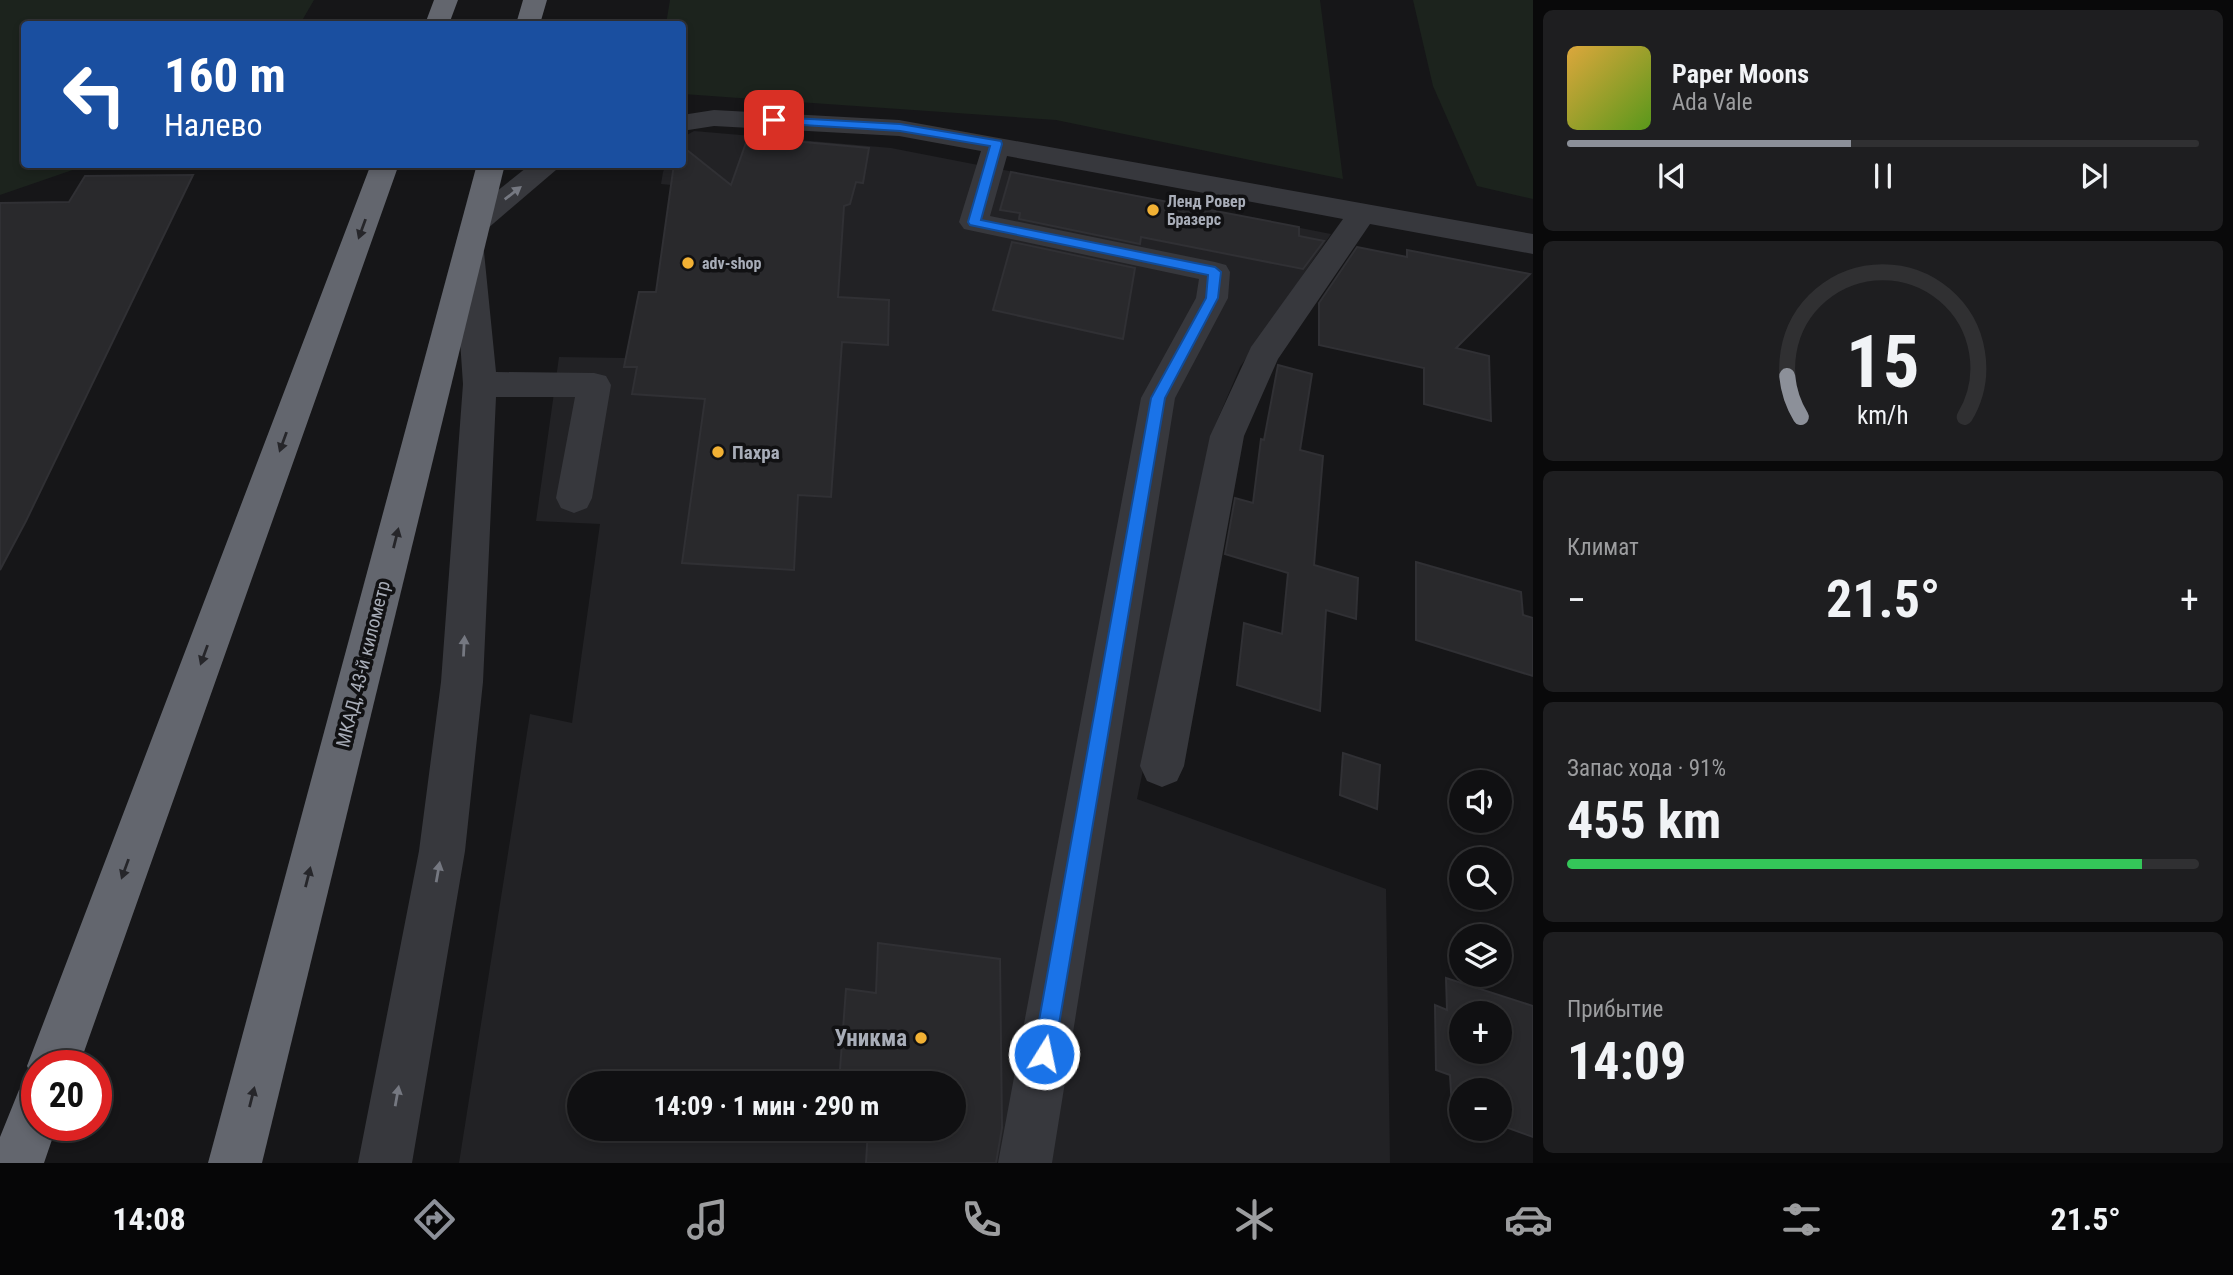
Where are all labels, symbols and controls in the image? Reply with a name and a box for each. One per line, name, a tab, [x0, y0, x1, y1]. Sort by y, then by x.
text: 160 m	[164, 47, 286, 104]
icon: left	[49, 49, 140, 140]
text: Paper Moons	[1672, 59, 1809, 89]
text: Ada Vale	[1672, 89, 1752, 116]
pin	[744, 90, 804, 150]
icon: arrive	[755, 101, 793, 139]
text: Налево	[164, 106, 263, 144]
icon: previous	[1653, 157, 1691, 195]
icon: pause	[1864, 157, 1902, 195]
icon: next	[2075, 157, 2113, 195]
one-way arrow	[504, 186, 521, 201]
place label: Ленд Ровер Бразерс	[1167, 192, 1246, 229]
marker: Ленд Ровер Бразерс	[1145, 202, 1161, 218]
one-way arrow	[356, 218, 367, 239]
place label: adv-shop	[702, 254, 762, 273]
marker: adv-shop	[680, 255, 696, 271]
text: 15	[1846, 319, 1920, 405]
text: km/h	[1857, 401, 1909, 430]
one-way arrow	[277, 431, 288, 452]
place label: Пахра	[732, 441, 780, 464]
marker: Пахра	[710, 444, 726, 460]
one-way arrow	[391, 526, 402, 548]
text: Климат	[1567, 534, 1639, 561]
text: 21.5°	[1826, 569, 1940, 630]
street label: МКАД, 43-й километр	[331, 578, 395, 750]
text: −	[1567, 578, 1586, 622]
text: +	[2180, 578, 2199, 622]
one-way arrow	[459, 635, 470, 657]
one-way arrow	[198, 645, 209, 666]
text: Запас хода · 91%	[1567, 755, 1726, 782]
map controls	[1449, 770, 1512, 1141]
button: sound	[1449, 770, 1512, 833]
text: 455 km	[1567, 790, 1721, 851]
button: search	[1449, 847, 1512, 910]
one-way arrow	[119, 858, 130, 879]
one-way arrow	[433, 861, 444, 883]
one-way arrow	[304, 866, 314, 887]
button: layers	[1449, 924, 1512, 987]
text: Прибытие	[1567, 996, 1663, 1023]
button: +	[1449, 1001, 1512, 1064]
position arrow	[1007, 1017, 1081, 1091]
place label: Уникма	[835, 1025, 907, 1052]
marker: Уникма	[913, 1030, 929, 1046]
text: 14:09	[1567, 1031, 1686, 1092]
speed limit sign: 20	[21, 1050, 112, 1141]
button: −	[1449, 1078, 1512, 1141]
one-way arrow	[392, 1085, 403, 1107]
one-way arrow	[247, 1086, 258, 1108]
text: 14:09 · 1 мин · 290 m	[654, 1091, 879, 1121]
icon: directions	[410, 1195, 459, 1244]
icon: music	[683, 1195, 732, 1244]
icon: phone	[957, 1195, 1006, 1244]
icon: climate	[1230, 1195, 1279, 1244]
icon: car	[1504, 1195, 1553, 1244]
icon: filters	[1777, 1195, 1826, 1244]
text: 14:08	[112, 1200, 186, 1238]
text: 21.5°	[2050, 1200, 2121, 1238]

